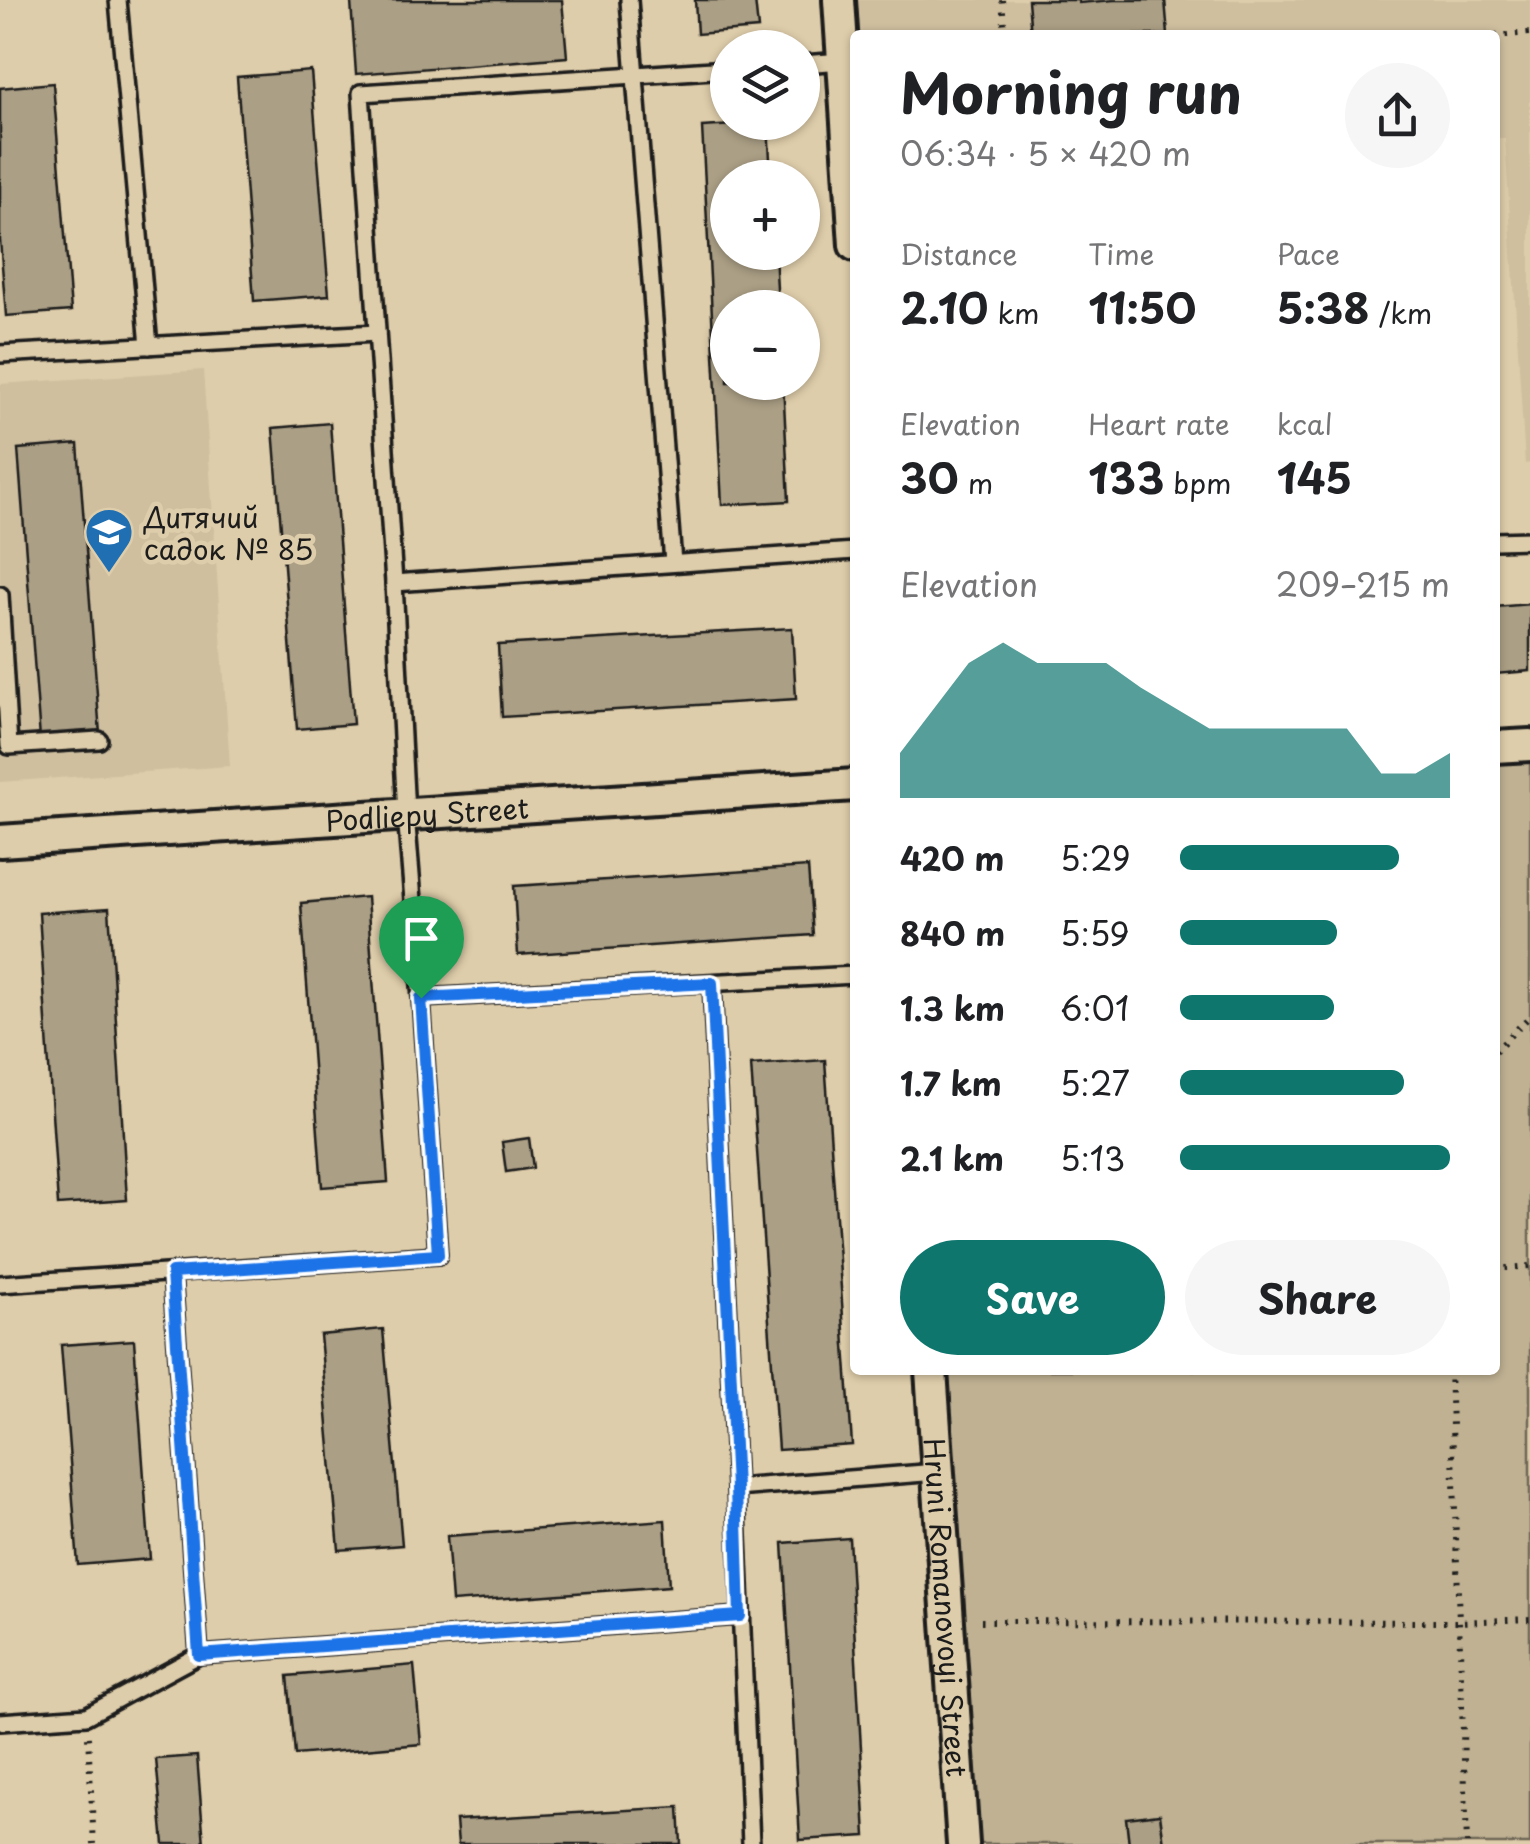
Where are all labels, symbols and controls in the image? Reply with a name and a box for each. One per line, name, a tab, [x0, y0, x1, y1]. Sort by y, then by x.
map controls	[710, 30, 820, 400]
button: layers	[710, 30, 820, 140]
text: Morning run	[900, 50, 1242, 133]
button: share	[1345, 63, 1450, 168]
text: 06:34 · 5 × 420 m	[900, 129, 1191, 177]
button: +	[710, 160, 820, 270]
text: Distance	[900, 232, 1018, 275]
text: Time	[1088, 232, 1155, 275]
text: Pace	[1277, 232, 1340, 275]
text: 2.10	[900, 275, 988, 338]
text: 11:50	[1088, 275, 1196, 338]
text: 5:38	[1277, 275, 1370, 338]
button: −	[710, 290, 820, 400]
text: km	[988, 291, 1040, 334]
text: /km	[1370, 291, 1432, 334]
text: Elevation	[900, 402, 1021, 445]
text: Heart rate	[1088, 402, 1230, 445]
text: kcal	[1277, 402, 1333, 445]
text: 30	[900, 445, 959, 508]
text: 133	[1088, 445, 1164, 508]
text: 145	[1277, 445, 1352, 508]
text: m	[959, 461, 993, 504]
text: bpm	[1164, 461, 1232, 504]
place label: Дитячий садок № 85	[143, 495, 314, 570]
school or university icon: Дитячий садок № 85	[83, 506, 135, 574]
text: Elevation	[900, 560, 1038, 608]
text: 209–215 m	[1276, 560, 1450, 608]
street label: Podliepy Street	[324, 785, 530, 841]
text: 420 m	[900, 834, 1004, 882]
text: 5:29	[1060, 834, 1131, 882]
pin	[379, 896, 464, 999]
text: 840 m	[900, 909, 1005, 957]
text: 5:59	[1060, 909, 1130, 957]
icon: arrive	[394, 911, 449, 966]
text: 1.3 km	[900, 984, 1005, 1032]
text: 6:01	[1060, 984, 1129, 1032]
text: 1.7 km	[900, 1059, 1002, 1107]
text: 5:27	[1060, 1059, 1130, 1107]
text: 2.1 km	[900, 1134, 1004, 1182]
text: 5:13	[1060, 1134, 1125, 1182]
button: Save	[900, 1240, 1165, 1355]
button: Share	[1185, 1240, 1450, 1355]
street label: Hruni Romanovoyi Street	[914, 1437, 980, 1778]

